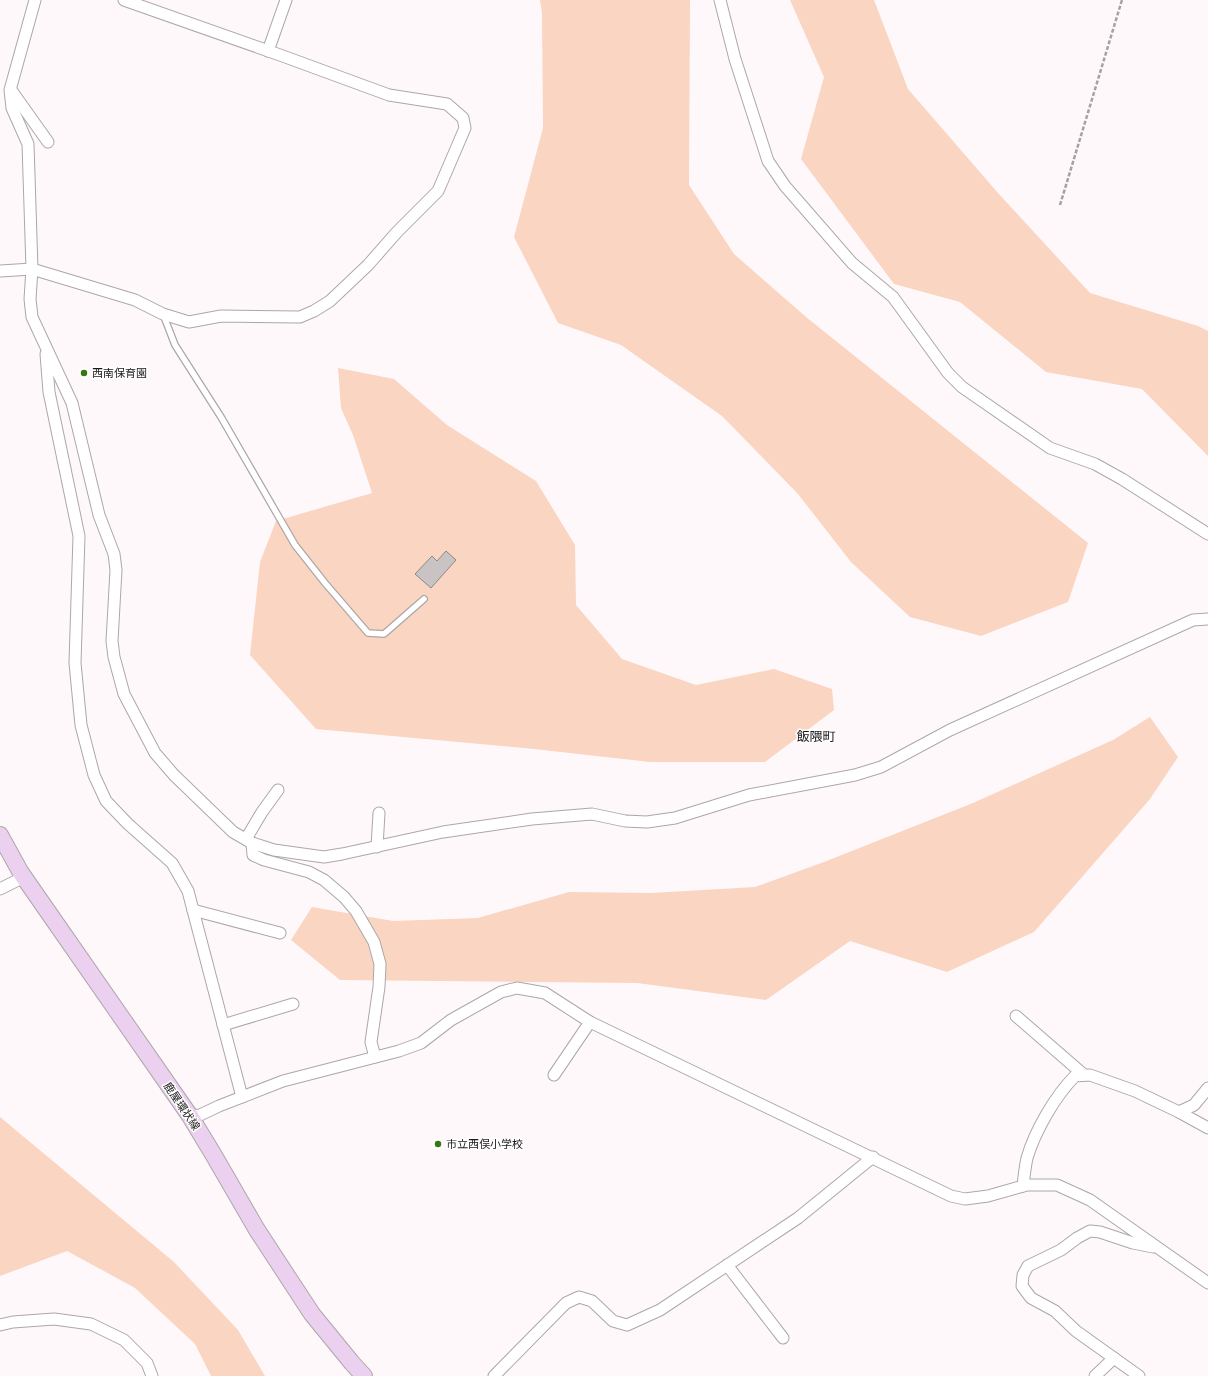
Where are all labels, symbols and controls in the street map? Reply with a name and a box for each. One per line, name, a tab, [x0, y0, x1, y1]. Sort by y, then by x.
place label: 西南保育園	[92, 366, 147, 380]
marker: 西南保育園	[79, 368, 89, 378]
district label: 飯隈町	[796, 728, 836, 744]
street label: 鹿屋環状線	[161, 1079, 203, 1133]
place label: 市立西俣小学校	[446, 1137, 523, 1151]
marker: 市立西俣小学校	[433, 1139, 443, 1149]

